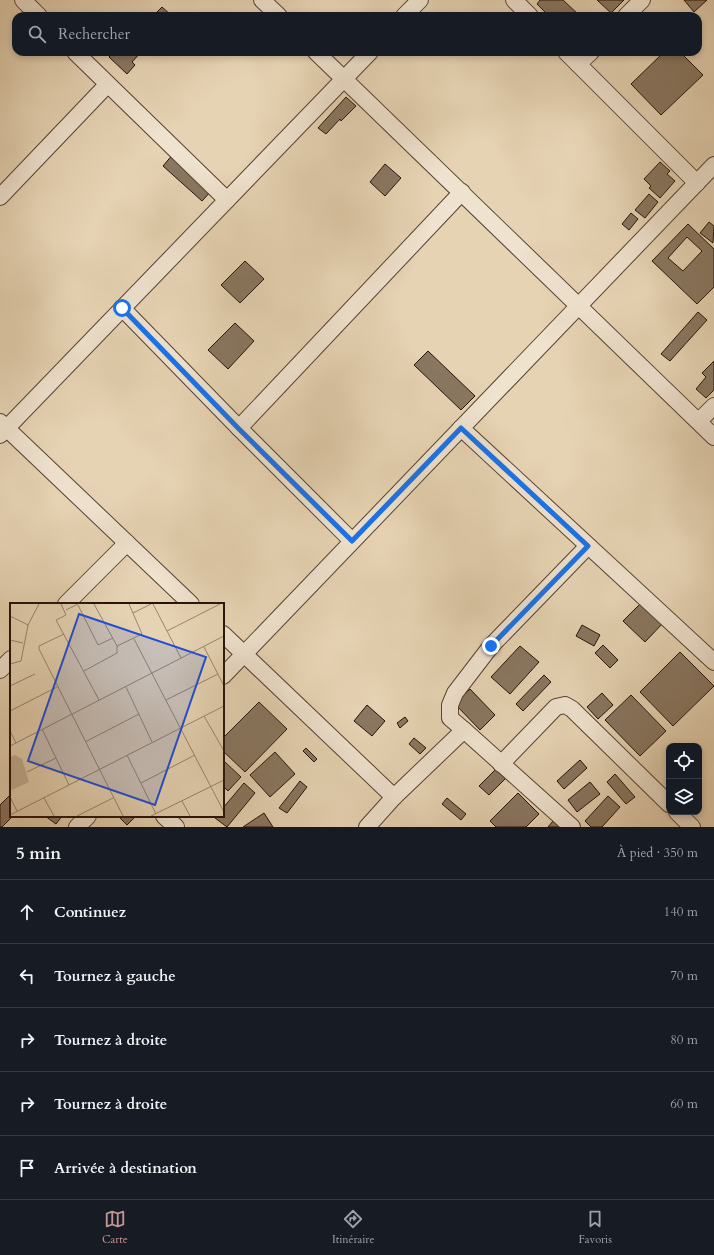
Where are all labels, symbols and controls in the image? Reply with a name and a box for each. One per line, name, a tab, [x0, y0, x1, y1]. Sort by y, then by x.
search box	[12, 12, 702, 56]
icon: search	[26, 23, 48, 45]
text: Rechercher	[58, 24, 130, 44]
route start	[113, 299, 131, 317]
inset map	[10, 603, 224, 817]
route end	[482, 637, 500, 655]
map controls	[666, 743, 702, 815]
button: locate	[666, 743, 702, 779]
button: layers	[666, 779, 702, 815]
text: 5 min	[16, 842, 61, 865]
text: À pied · 350 m	[617, 844, 698, 862]
icon: ahead	[16, 901, 38, 923]
text: Continuez	[54, 902, 126, 922]
text: 140 m	[664, 903, 698, 921]
icon: left	[16, 965, 38, 987]
text: Tournez à gauche	[54, 966, 176, 986]
text: 70 m	[670, 967, 698, 985]
icon: right	[16, 1029, 38, 1051]
text: Tournez à droite	[54, 1030, 167, 1050]
text: 80 m	[670, 1031, 698, 1049]
icon: right	[16, 1093, 38, 1115]
text: Tournez à droite	[54, 1094, 167, 1114]
text: 60 m	[670, 1095, 698, 1113]
icon: arrive	[16, 1157, 38, 1179]
text: Arrivée à destination	[54, 1158, 197, 1178]
tab: Carte	[102, 1208, 128, 1247]
tab: Itinéraire	[332, 1208, 374, 1247]
tab: Favoris	[579, 1208, 612, 1247]

